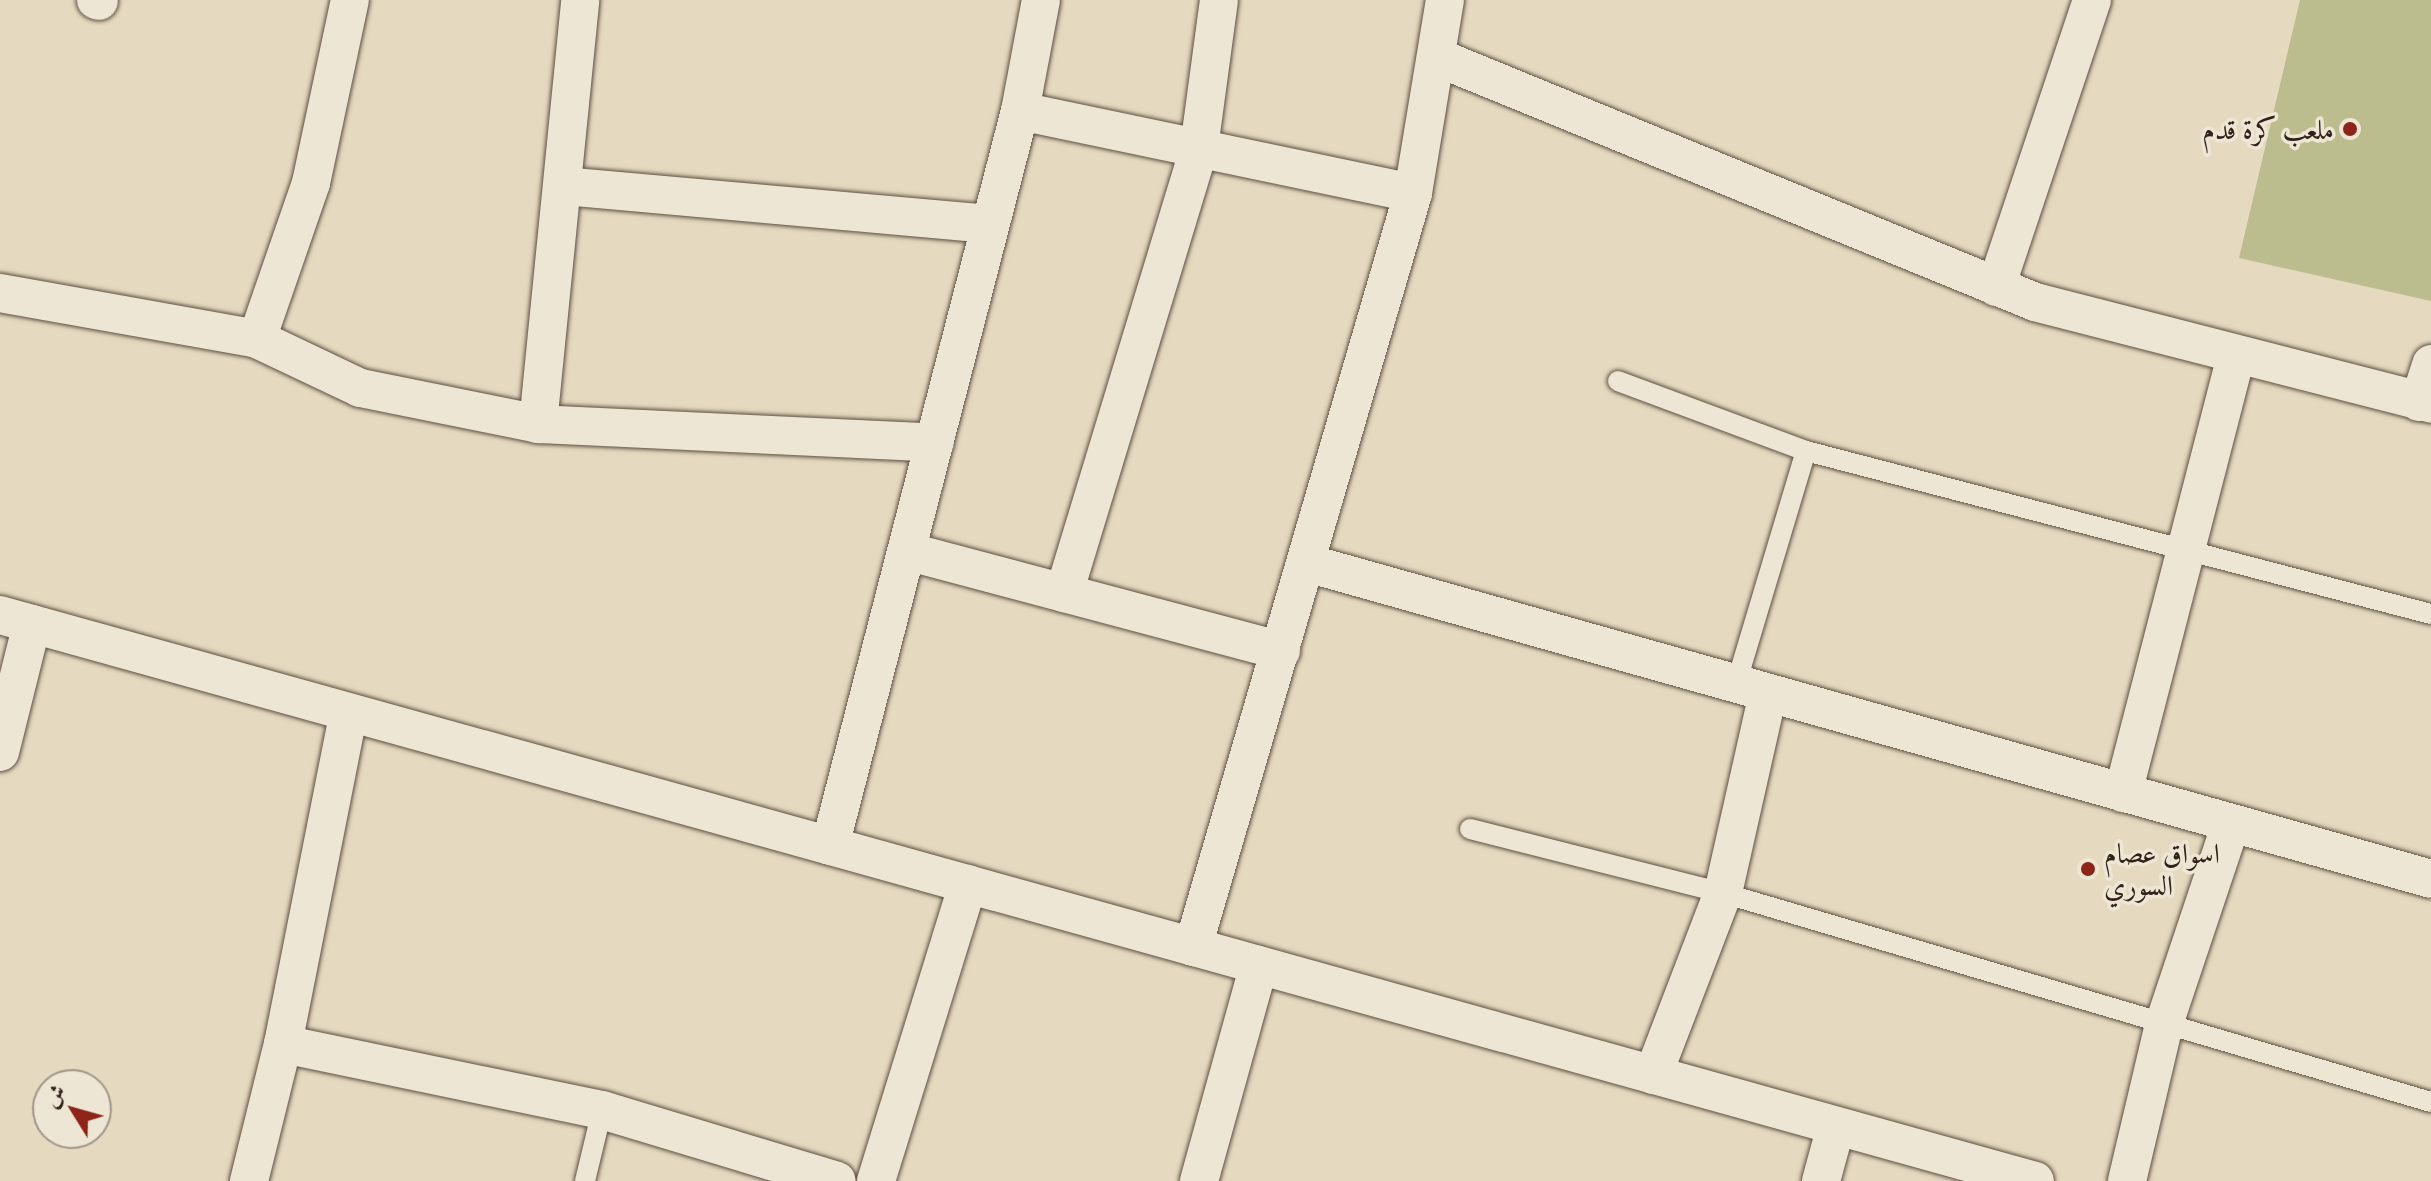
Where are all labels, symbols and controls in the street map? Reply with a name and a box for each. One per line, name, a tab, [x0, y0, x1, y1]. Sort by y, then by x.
place label: ملعب كرة قدم	[2202, 112, 2334, 146]
marker: ملعب كرة قدم	[2341, 120, 2359, 138]
place label: اسواق عصام السوري	[2104, 836, 2220, 902]
marker: اسواق عصام السوري	[2079, 860, 2097, 878]
north arrow	[32, 1069, 112, 1149]
text: ش	[35, 1077, 74, 1114]

